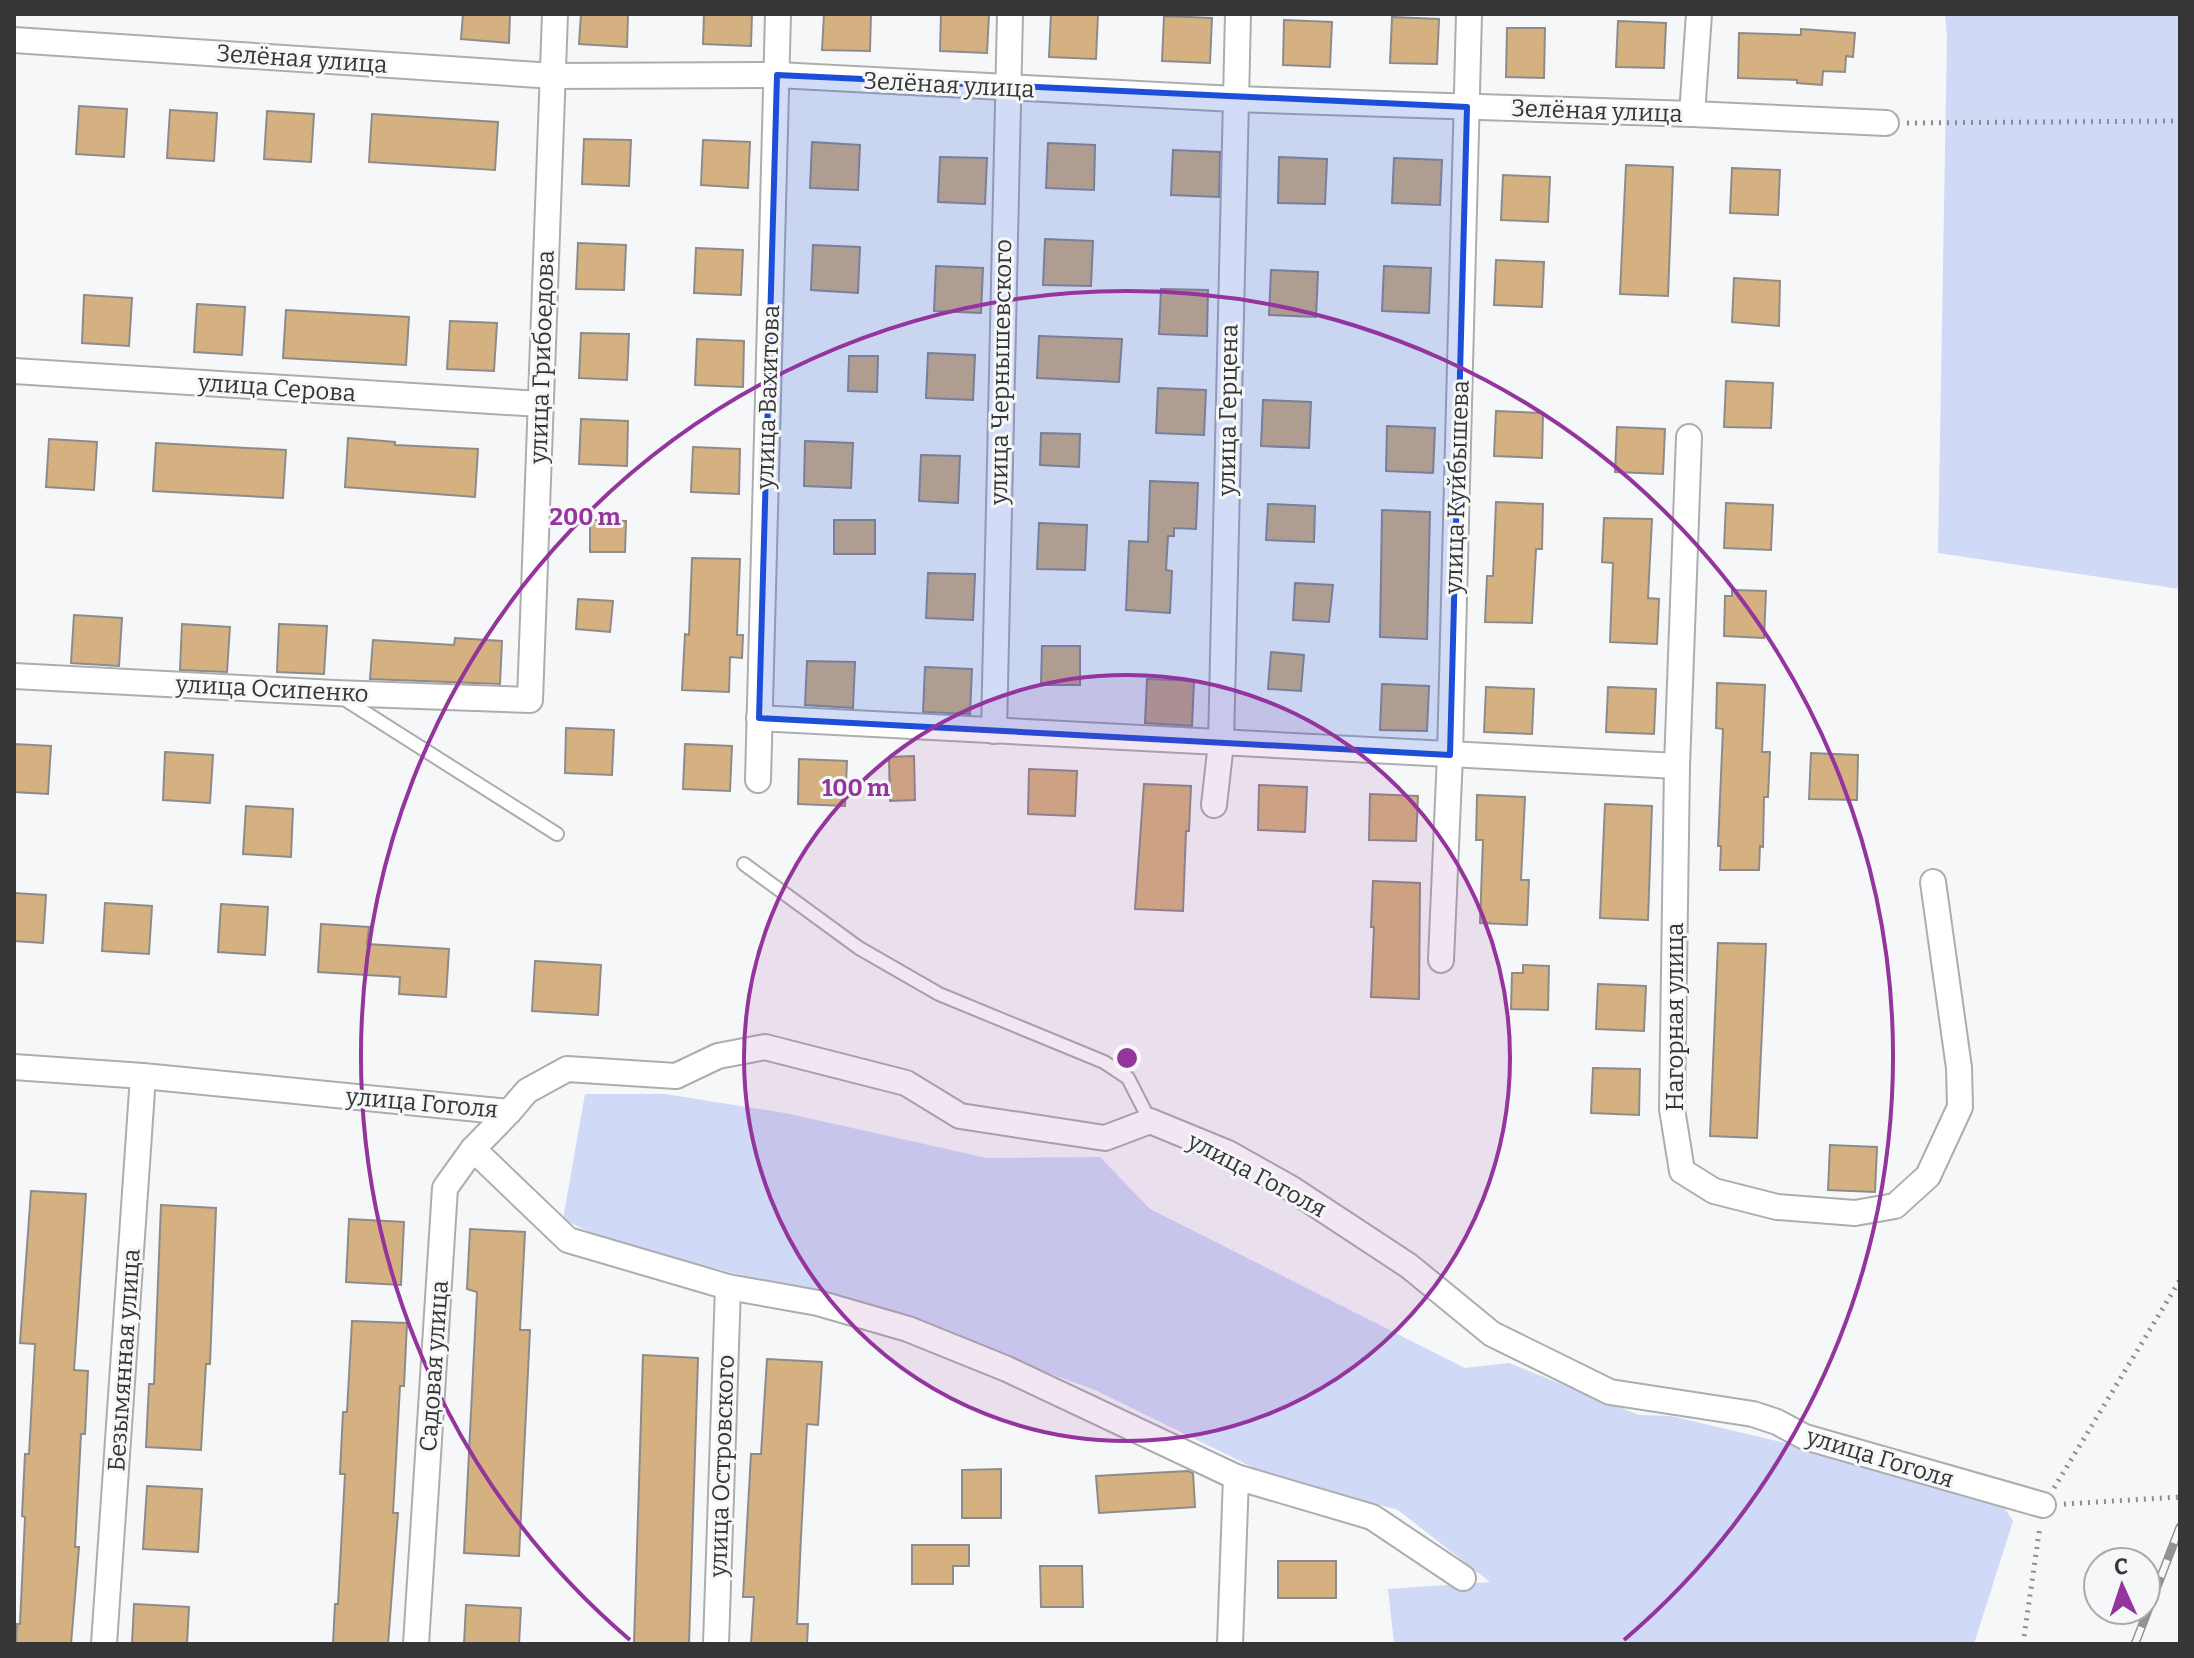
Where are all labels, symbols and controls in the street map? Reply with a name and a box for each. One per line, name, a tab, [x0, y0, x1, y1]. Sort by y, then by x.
street label: Зелёная улица	[215, 39, 389, 79]
street label: Зелёная улица	[863, 67, 1035, 103]
street label: Зелёная улица	[1511, 94, 1683, 128]
street label: улица Чернышевского	[985, 239, 1017, 506]
street label: улица Грибоедова	[524, 250, 560, 465]
street label: улица Вахитова	[751, 304, 785, 491]
street label: улица Герцена	[1212, 324, 1243, 497]
street label: улица Серова	[196, 368, 357, 407]
street label: улица Куйбышева	[1439, 379, 1475, 596]
text: 200 m	[549, 503, 621, 531]
street label: улица Осипенко	[174, 670, 369, 708]
text: 100 m	[822, 774, 890, 802]
street label: Нагорная улица	[1661, 923, 1689, 1111]
centre of rings	[1113, 1044, 1141, 1072]
street label: улица Гоголя	[344, 1082, 499, 1124]
street label: улица Гоголя	[1182, 1126, 1331, 1223]
street label: Безымянная улица	[102, 1248, 146, 1472]
street label: Садовая улица	[414, 1279, 454, 1453]
street label: улица Островского	[704, 1354, 740, 1579]
street label: улица Гоголя	[1802, 1422, 1957, 1494]
north arrow	[2082, 1546, 2162, 1626]
text: С	[2113, 1553, 2129, 1580]

